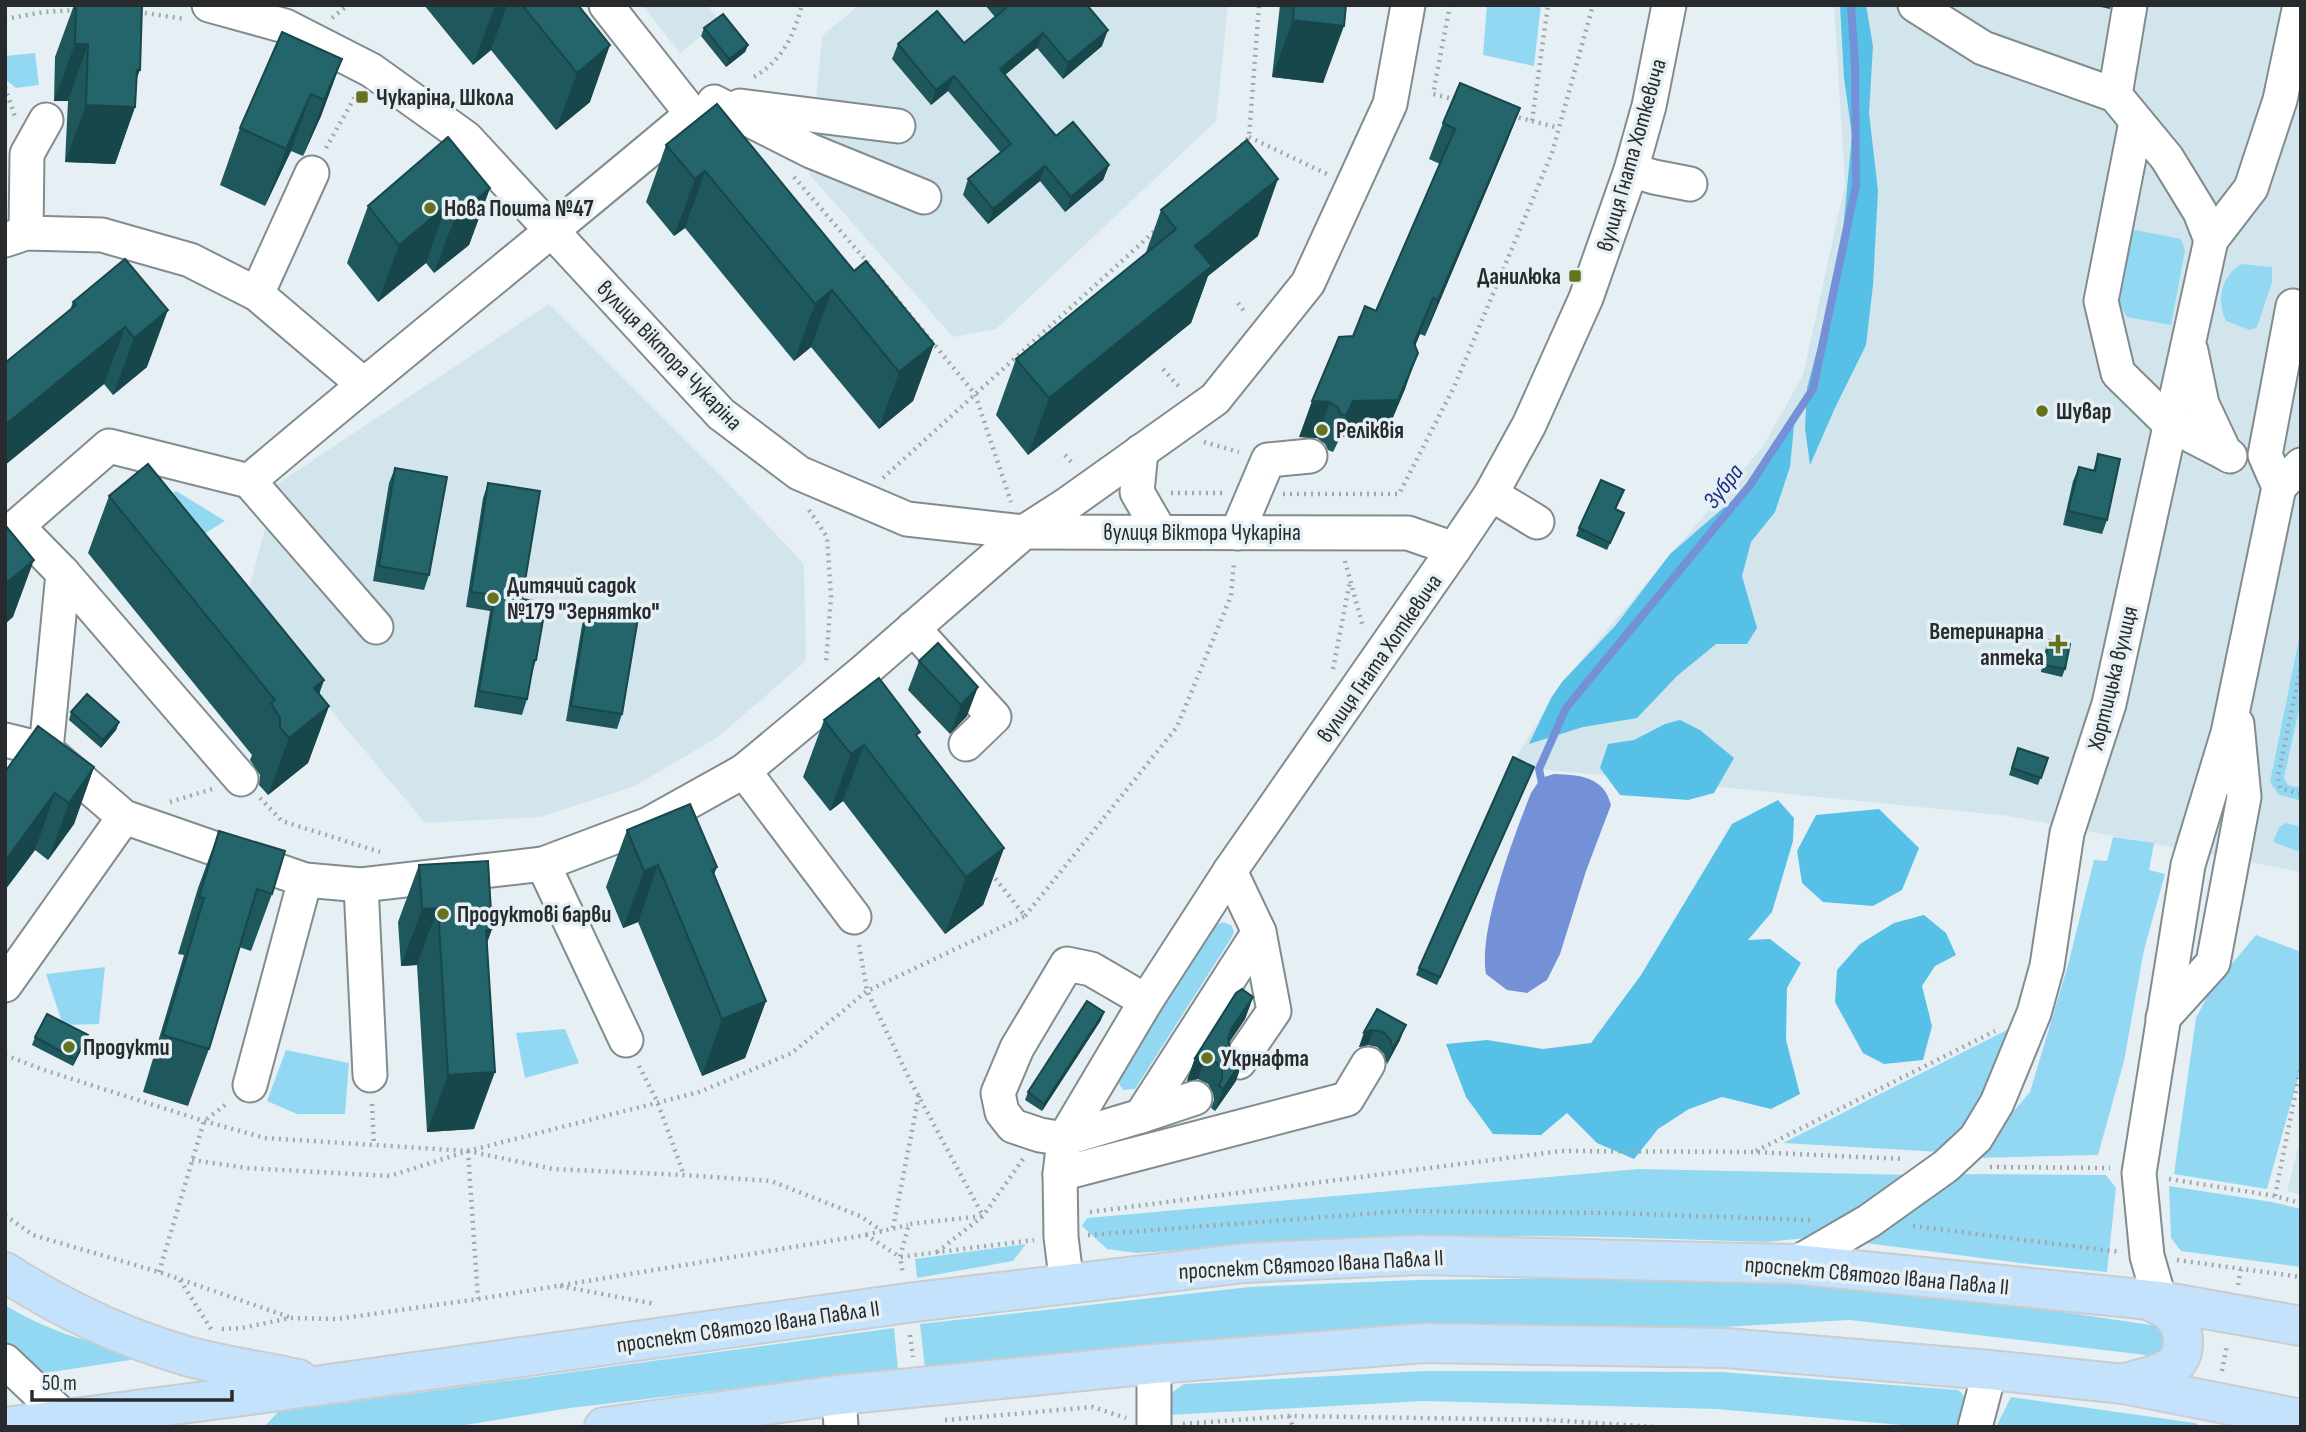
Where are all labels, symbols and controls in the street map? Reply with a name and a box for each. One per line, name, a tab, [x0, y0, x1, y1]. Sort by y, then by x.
street label: вулиця Гната Хоткевича	[1591, 56, 1673, 255]
place label: Чукаріна, Школа	[376, 84, 514, 112]
marker: Чукаріна, Школа	[354, 89, 370, 105]
place label: Нова Пошта №47	[444, 195, 593, 223]
marker: Нова Пошта №47	[422, 200, 438, 216]
place label: Данилюка	[1477, 263, 1561, 291]
marker: Данилюка	[1567, 268, 1583, 284]
street label: вулиця Віктора Чукаріна	[591, 275, 748, 436]
place label: Шувар	[2056, 398, 2112, 426]
marker: Шувар	[2034, 403, 2050, 419]
place label: Реліквія	[1336, 417, 1404, 445]
marker: Реліквія	[1314, 422, 1330, 438]
water label: Зубра	[1697, 458, 1750, 514]
street label: вулиця Віктора Чукаріна	[1103, 519, 1301, 547]
street label: вулиця Гната Хоткевича	[1311, 569, 1448, 748]
place label: Дитячий садок №179 "Зернятко"	[507, 572, 659, 626]
marker: Дитячий садок №179 "Зернятко"	[485, 590, 501, 606]
street label: Хортицька вулиця	[2081, 603, 2144, 754]
place label: Ветеринарна аптека	[1929, 618, 2044, 672]
marker: Ветеринарна аптека	[2050, 636, 2066, 652]
place label: Продуктові барви	[457, 901, 611, 929]
marker: Продуктові барви	[435, 906, 451, 922]
place label: Продукти	[83, 1034, 170, 1062]
marker: Продукти	[61, 1039, 77, 1055]
place label: Укрнафта	[1221, 1045, 1309, 1073]
marker: Укрнафта	[1199, 1050, 1215, 1066]
street label: проспект Святого Івана Павла II	[1178, 1244, 1444, 1286]
street label: проспект Святого Івана Павла II	[1744, 1250, 2010, 1302]
street label: проспект Святого Івана Павла II	[615, 1295, 881, 1359]
scale bar	[32, 1358, 231, 1402]
text: 50 m	[42, 1371, 77, 1396]

